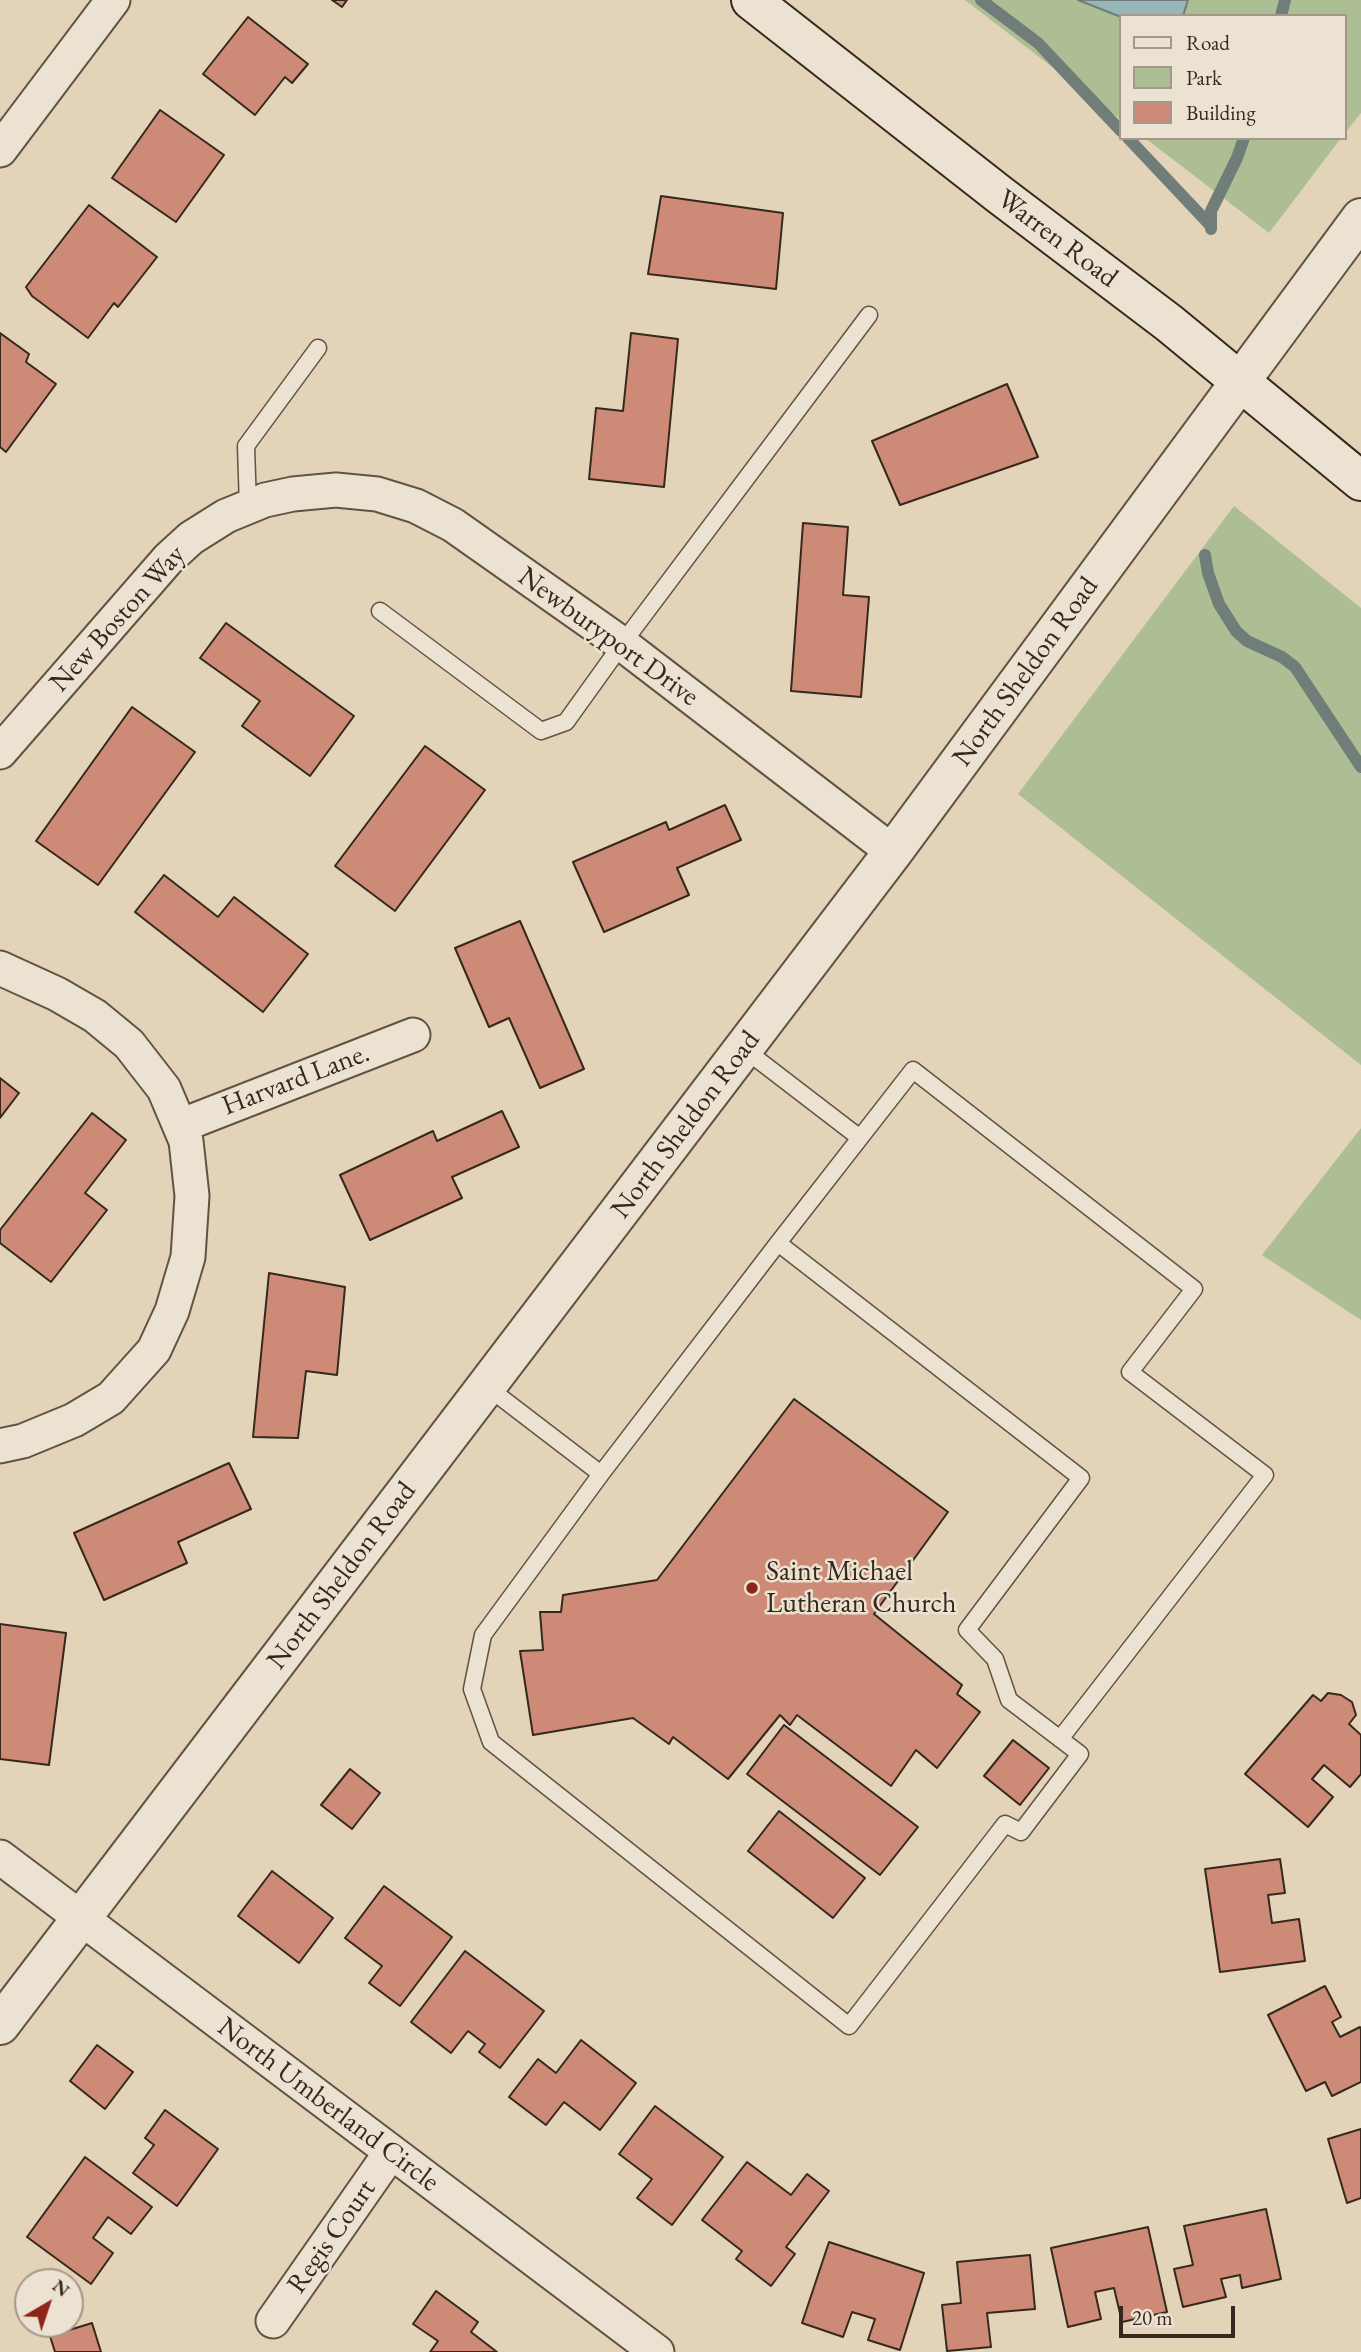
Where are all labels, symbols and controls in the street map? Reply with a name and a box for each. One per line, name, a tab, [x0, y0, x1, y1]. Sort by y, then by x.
legend	[1120, 14, 1347, 140]
text: Road	[1186, 29, 1230, 56]
text: Park	[1186, 64, 1222, 91]
text: Building	[1186, 99, 1256, 126]
street label: Warren Road	[990, 183, 1124, 295]
street label: New Boston Way	[43, 539, 193, 699]
street label: Newburyport Drive	[511, 560, 705, 714]
street label: North Sheldon Road	[946, 571, 1106, 773]
street label: North Sheldon Road	[604, 1025, 768, 1225]
street label: Harvard Lane.	[218, 1037, 374, 1123]
street label: North Sheldon Road	[260, 1476, 424, 1676]
place label: Saint Michael Lutheran Church	[766, 1555, 956, 1621]
marker: Saint Michael Lutheran Church	[744, 1580, 760, 1596]
street label: North Umberland Circle	[211, 2011, 445, 2199]
street label: Regis Court	[281, 2174, 383, 2300]
north arrow	[14, 2268, 84, 2338]
text: N	[47, 2273, 75, 2302]
scale bar	[1123, 2292, 1238, 2336]
text: 20 m	[1132, 2304, 1173, 2331]

